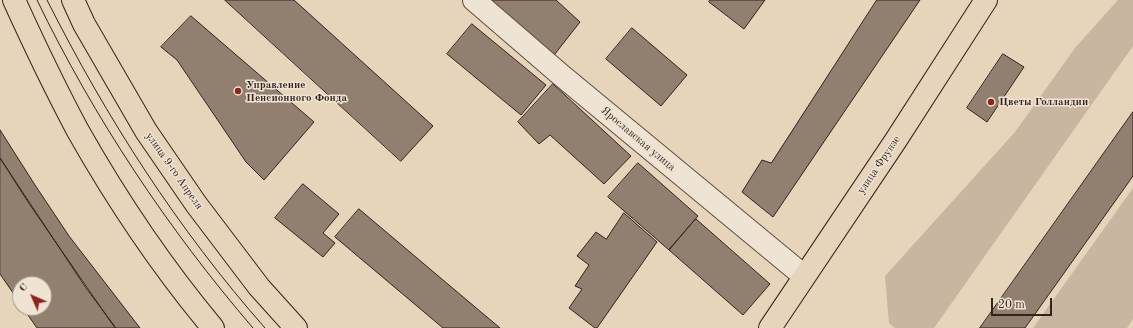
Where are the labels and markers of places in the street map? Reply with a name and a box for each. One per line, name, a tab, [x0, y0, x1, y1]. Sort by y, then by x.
place label: Управление Пенсионного Фонда	[246, 78, 347, 104]
marker: Управление Пенсионного Фонда	[233, 86, 243, 96]
place label: Цветы Голландии	[999, 95, 1088, 109]
marker: Цветы Голландии	[986, 97, 996, 107]

